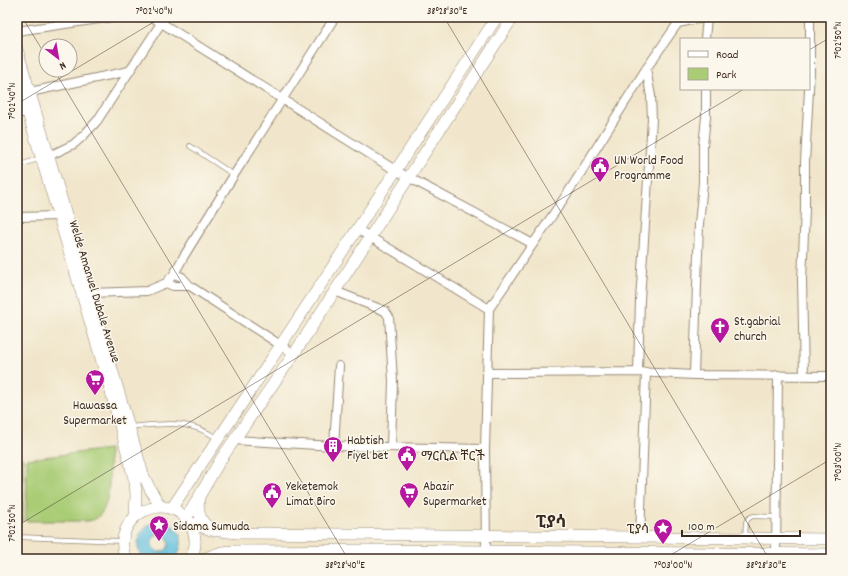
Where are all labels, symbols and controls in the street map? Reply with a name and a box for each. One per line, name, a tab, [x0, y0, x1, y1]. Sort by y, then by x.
text: 7°02'40"N	[136, 5, 173, 19]
text: 38°28'30"E	[427, 5, 467, 19]
text: 7°02'50"N	[832, 21, 846, 59]
north arrow	[38, 38, 78, 78]
legend	[680, 38, 810, 90]
text: Road	[716, 47, 738, 64]
text: N	[55, 57, 69, 73]
text: Park	[716, 67, 737, 84]
text: 7°02'40"N	[6, 82, 20, 119]
place label: UN World Food Programme	[614, 152, 683, 186]
public building icon: UN World Food Programme	[589, 155, 611, 183]
street label: Welde Amanuel Dubale Avenue	[63, 218, 124, 366]
place label: St.gabrial church	[734, 313, 781, 347]
church icon: St.gabrial church	[709, 316, 731, 344]
supermarket icon: Hawassa Supermarket	[84, 368, 106, 396]
place label: Hawassa Supermarket	[63, 397, 127, 431]
place label: Habtish Fiyel bet	[347, 432, 389, 466]
building icon: Habtish Fiyel bet	[322, 435, 344, 463]
text: 7°03'00"N	[832, 443, 846, 481]
public building icon: ማርሲል ቸርች	[396, 444, 418, 472]
place label: ማርሲል ቸርች	[421, 448, 485, 467]
place label: Yeketemok Limat Biro	[286, 478, 338, 512]
place label: Abazir Supermarket	[423, 478, 487, 512]
public building icon: Yeketemok Limat Biro	[261, 481, 283, 509]
supermarket icon: Abazir Supermarket	[398, 481, 420, 509]
text: 7°02'50"N	[6, 504, 20, 542]
district label: ፒያሳ	[536, 512, 566, 536]
scale bar	[682, 512, 800, 538]
place icon: Sidama Sumuda	[148, 514, 170, 542]
place icon: ፒያሳ	[652, 517, 674, 545]
place label: Sidama Sumuda	[173, 518, 250, 537]
text: 100 m	[688, 519, 715, 536]
place label: ፒያሳ	[627, 521, 649, 540]
text: 38°28'40"E	[325, 559, 365, 573]
text: 7°03'00"N	[654, 559, 692, 573]
text: 38°28'30"E	[746, 559, 786, 573]

